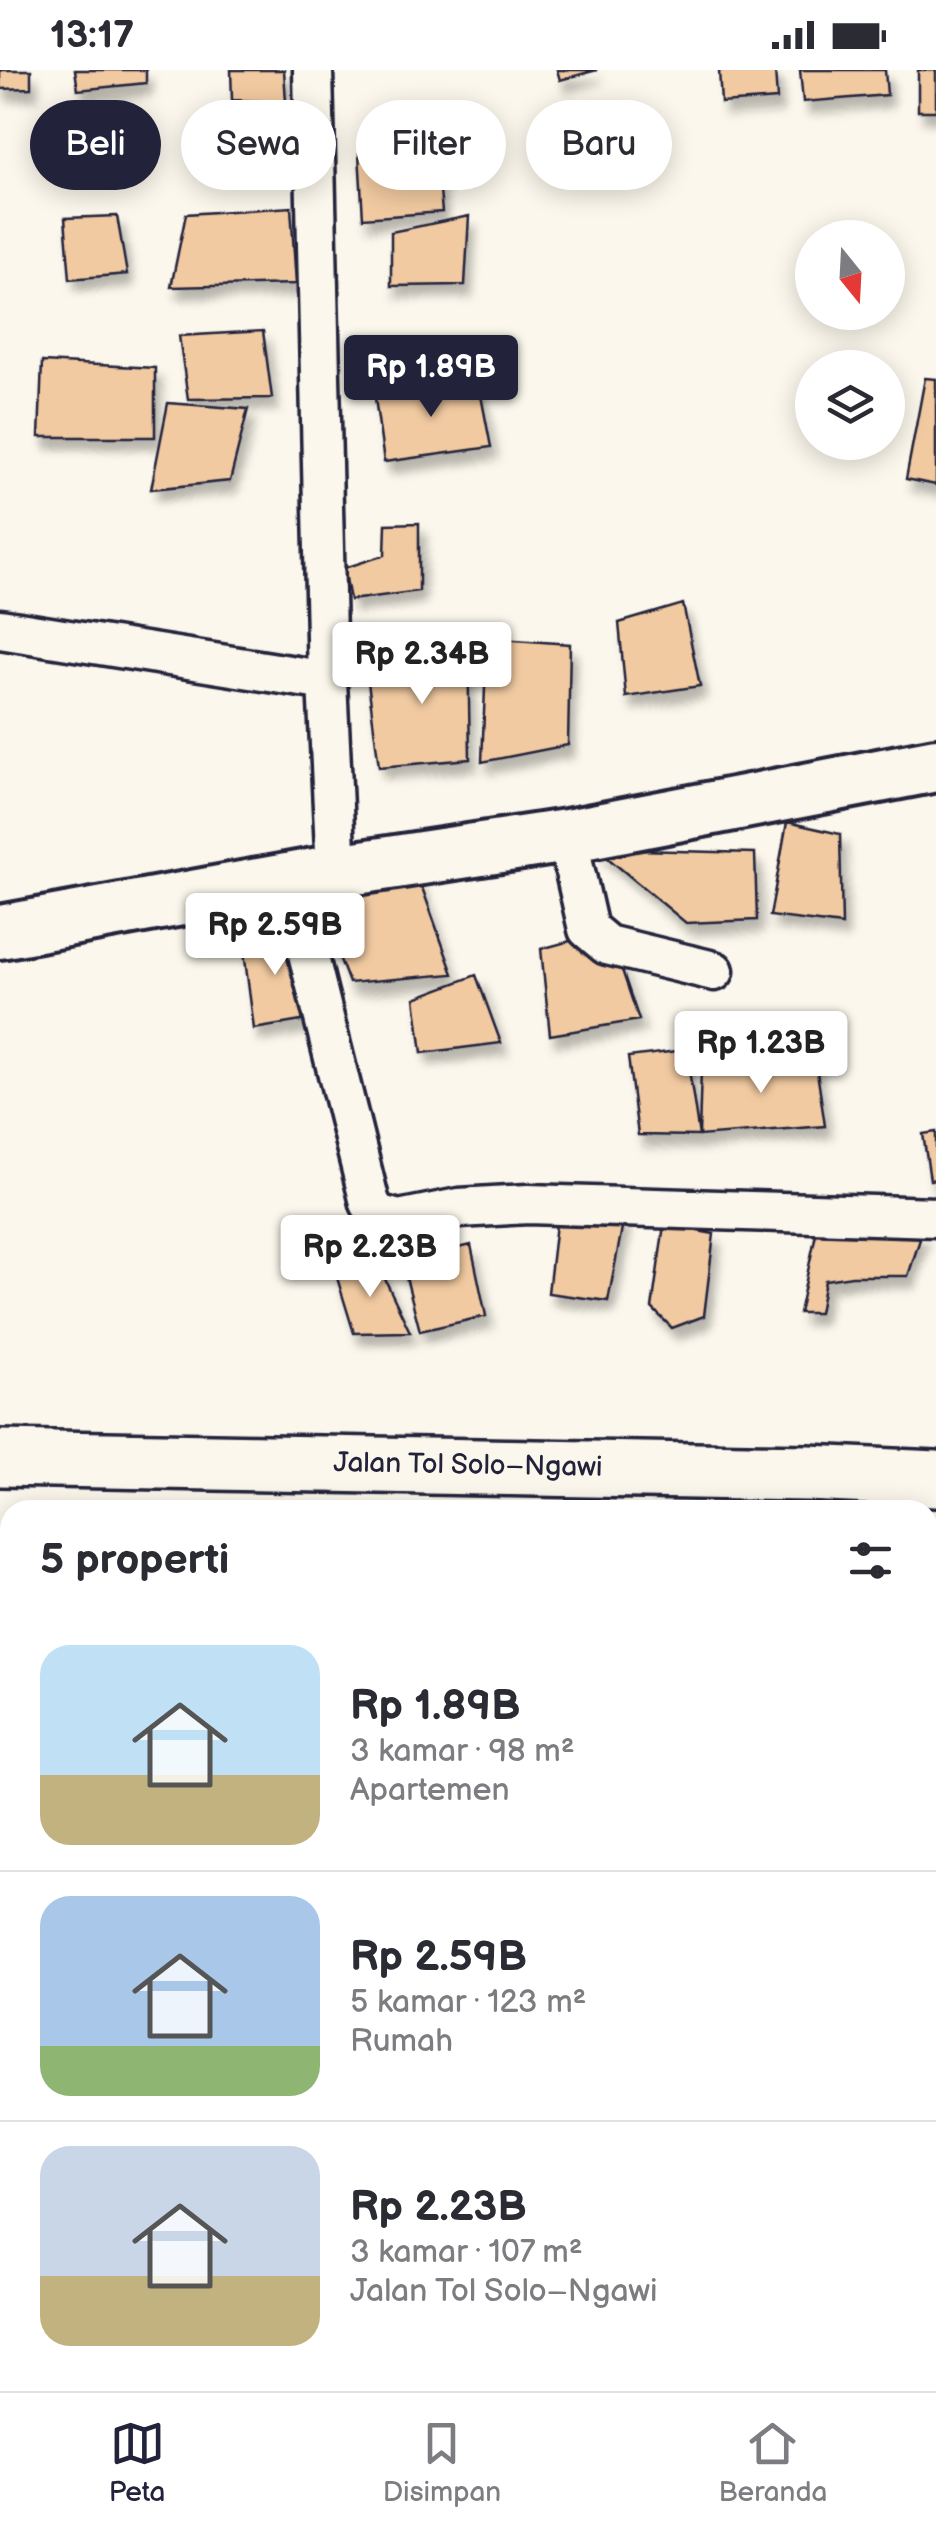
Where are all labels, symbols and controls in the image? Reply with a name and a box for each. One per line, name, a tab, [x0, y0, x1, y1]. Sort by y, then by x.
text: 13:17	[50, 13, 134, 58]
chip: Beli	[30, 100, 161, 190]
chip: Sewa	[181, 100, 336, 190]
chip: Filter	[356, 100, 506, 190]
chip: Baru	[526, 100, 672, 190]
north arrow	[795, 220, 905, 330]
map controls	[795, 220, 905, 460]
pin: Rp 1.89B	[328, 335, 534, 420]
text: Rp 1.89B	[366, 348, 496, 387]
button: layers	[795, 350, 905, 460]
pin: Rp 2.34B	[319, 622, 525, 707]
text: Rp 2.34B	[354, 635, 490, 674]
pin: Rp 2.59B	[172, 893, 378, 978]
text: Rp 2.59B	[208, 906, 342, 945]
pin: Rp 1.23B	[658, 1011, 864, 1096]
text: Rp 1.23B	[696, 1024, 826, 1063]
pin: Rp 2.23B	[267, 1215, 473, 1300]
text: Rp 2.23B	[303, 1228, 437, 1267]
street label: Jalan Tol Solo–Ngawi	[333, 1446, 603, 1484]
icon: filters	[843, 1533, 898, 1588]
text: 5 properti	[40, 1535, 229, 1586]
text: Rp 1.89B	[350, 1681, 521, 1732]
icon: home	[120, 1685, 240, 1805]
text: 3 kamar · 98 m²	[350, 1732, 575, 1771]
text: Apartemen	[350, 1771, 509, 1810]
text: Rp 2.59B	[350, 1932, 527, 1983]
icon: home	[120, 1936, 240, 2056]
text: 5 kamar · 123 m²	[350, 1983, 586, 2022]
text: Rumah	[350, 2022, 453, 2061]
text: Rp 2.23B	[350, 2182, 527, 2233]
icon: home	[120, 2186, 240, 2306]
text: 3 kamar · 107 m²	[350, 2233, 582, 2272]
text: Jalan Tol Solo–Ngawi	[350, 2272, 658, 2311]
tab: Peta	[109, 2416, 165, 2509]
tab: Disimpan	[383, 2416, 501, 2509]
tab: Beranda	[718, 2416, 827, 2509]

